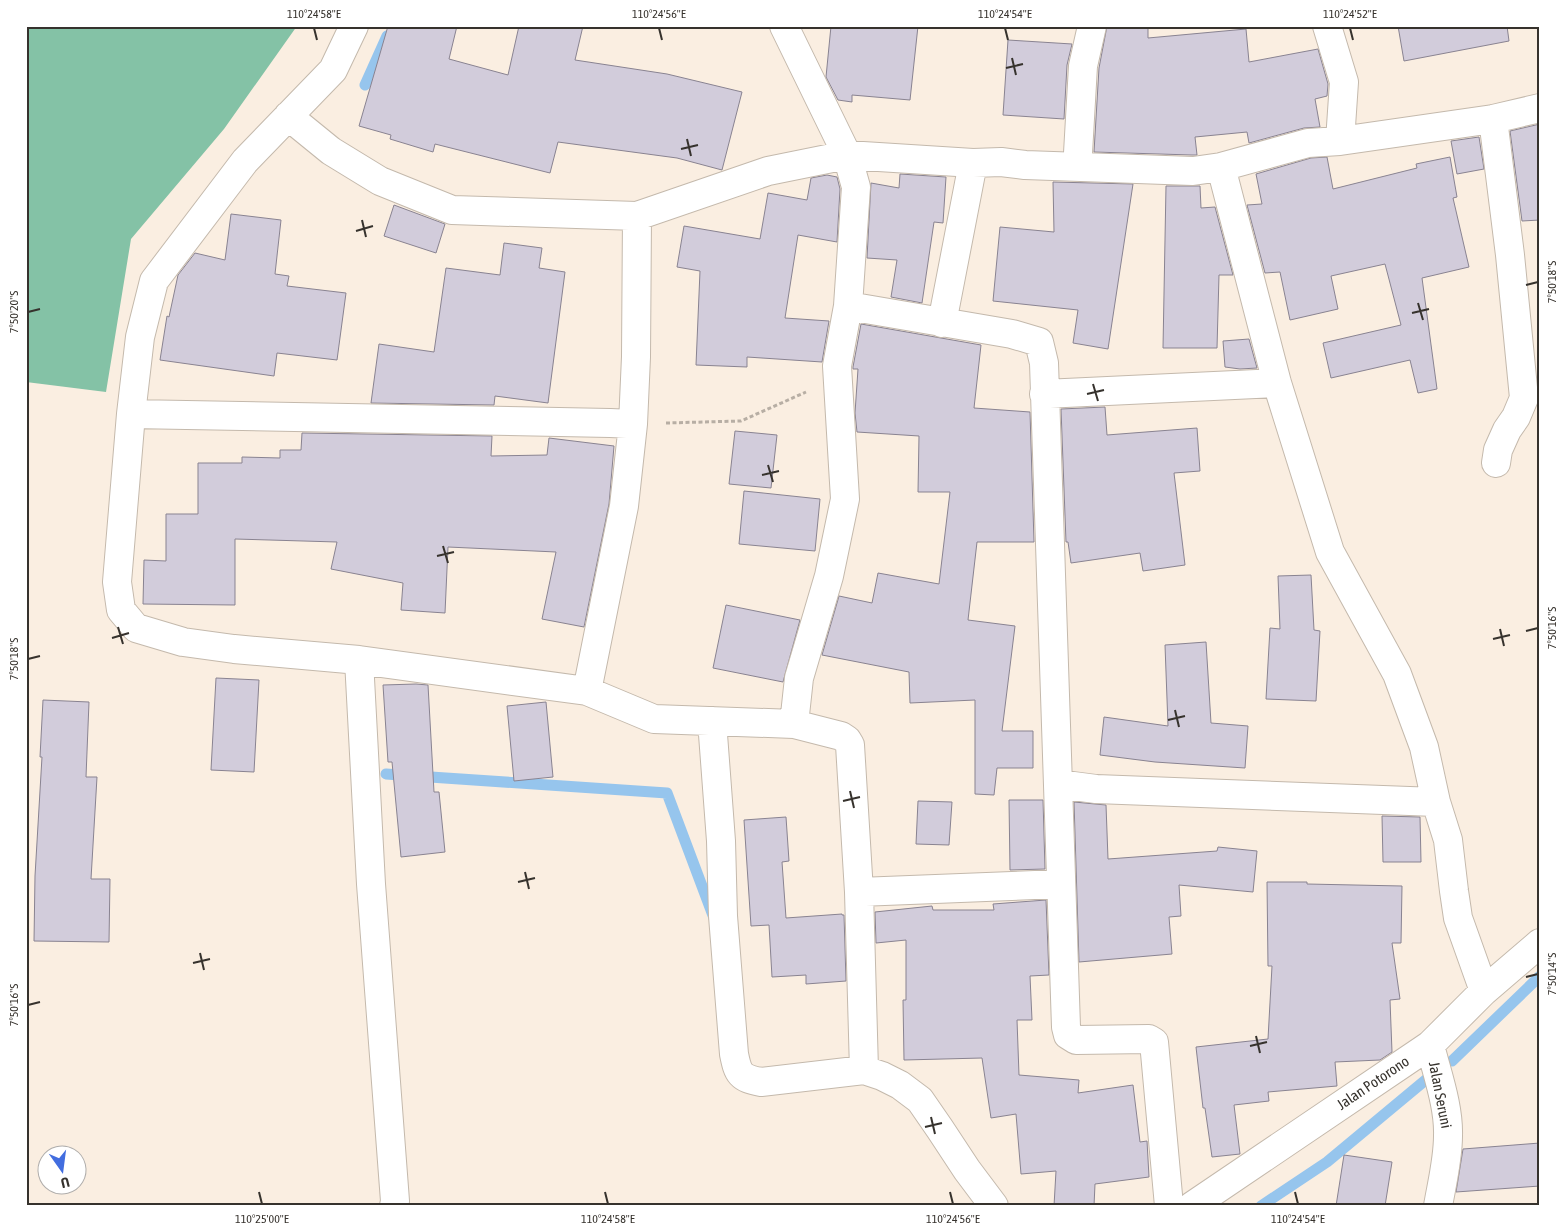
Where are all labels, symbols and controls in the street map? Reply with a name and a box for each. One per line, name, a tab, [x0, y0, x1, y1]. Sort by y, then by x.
text: 110°24'58"E	[287, 7, 341, 21]
text: 110°24'56"E	[632, 7, 686, 21]
text: 110°24'54"E	[978, 7, 1032, 21]
text: 110°24'52"E	[1323, 7, 1377, 21]
text: 7°50'18"S	[1545, 261, 1559, 303]
text: 7°50'20"S	[7, 291, 21, 333]
text: 7°50'16"S	[1545, 607, 1559, 649]
text: 7°50'18"S	[7, 638, 21, 680]
text: 7°50'14"S	[1545, 953, 1559, 995]
text: 7°50'16"S	[7, 984, 21, 1026]
street label: Jalan Potorono	[1333, 1052, 1412, 1113]
street label: Jalan Seruni	[1426, 1060, 1455, 1130]
north arrow	[38, 1144, 88, 1194]
text: U	[59, 1174, 71, 1191]
text: 110°25'00"E	[235, 1212, 289, 1226]
text: 110°24'58"E	[581, 1212, 635, 1226]
text: 110°24'56"E	[926, 1212, 980, 1226]
text: 110°24'54"E	[1271, 1212, 1325, 1226]

